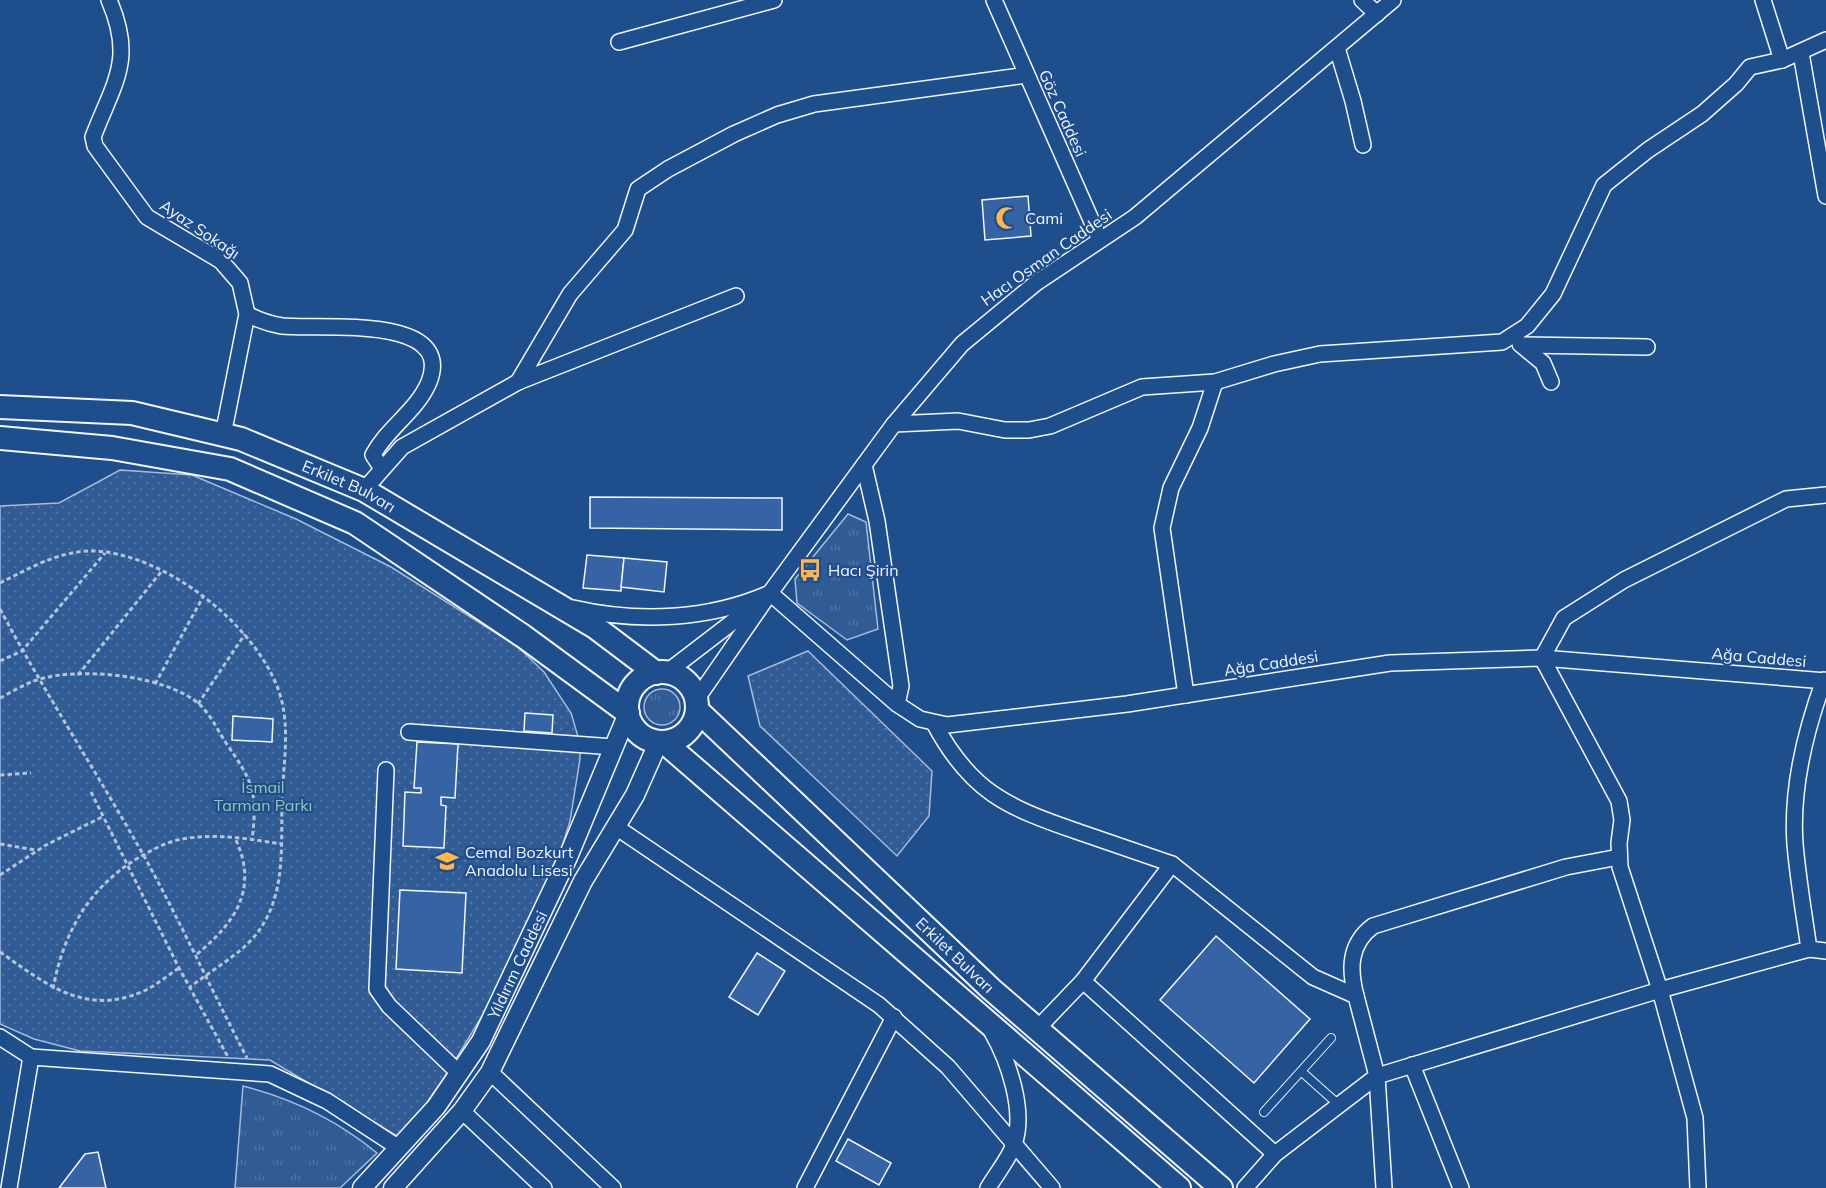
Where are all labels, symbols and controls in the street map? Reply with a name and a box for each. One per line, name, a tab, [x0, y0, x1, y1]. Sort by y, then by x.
street label: Göz Caddesi	[1035, 66, 1091, 160]
street label: Ayaz Sokağı	[156, 195, 244, 263]
street label: Hacı Osman Caddesi	[977, 204, 1115, 310]
mosque icon: Cami	[994, 205, 1020, 231]
place label: Cami	[1025, 208, 1063, 228]
street label: Erkilet Bulvarı	[299, 456, 399, 517]
bus stop icon: Hacı Şirin	[797, 557, 823, 583]
place label: Hacı Şirin	[828, 560, 899, 580]
street label: Ağa Caddesi	[1711, 643, 1807, 671]
street label: Ağa Caddesi	[1222, 646, 1320, 680]
park label: İsmail Tarman Parkı	[214, 777, 312, 815]
place label: Cemal Bozkurt Anadolu Lisesi	[465, 842, 574, 880]
school or university icon: Cemal Bozkurt Anadolu Lisesi	[434, 848, 460, 874]
street label: Yıldırım Caddesi	[483, 907, 551, 1023]
street label: Erkilet Bulvarı	[912, 913, 999, 997]

